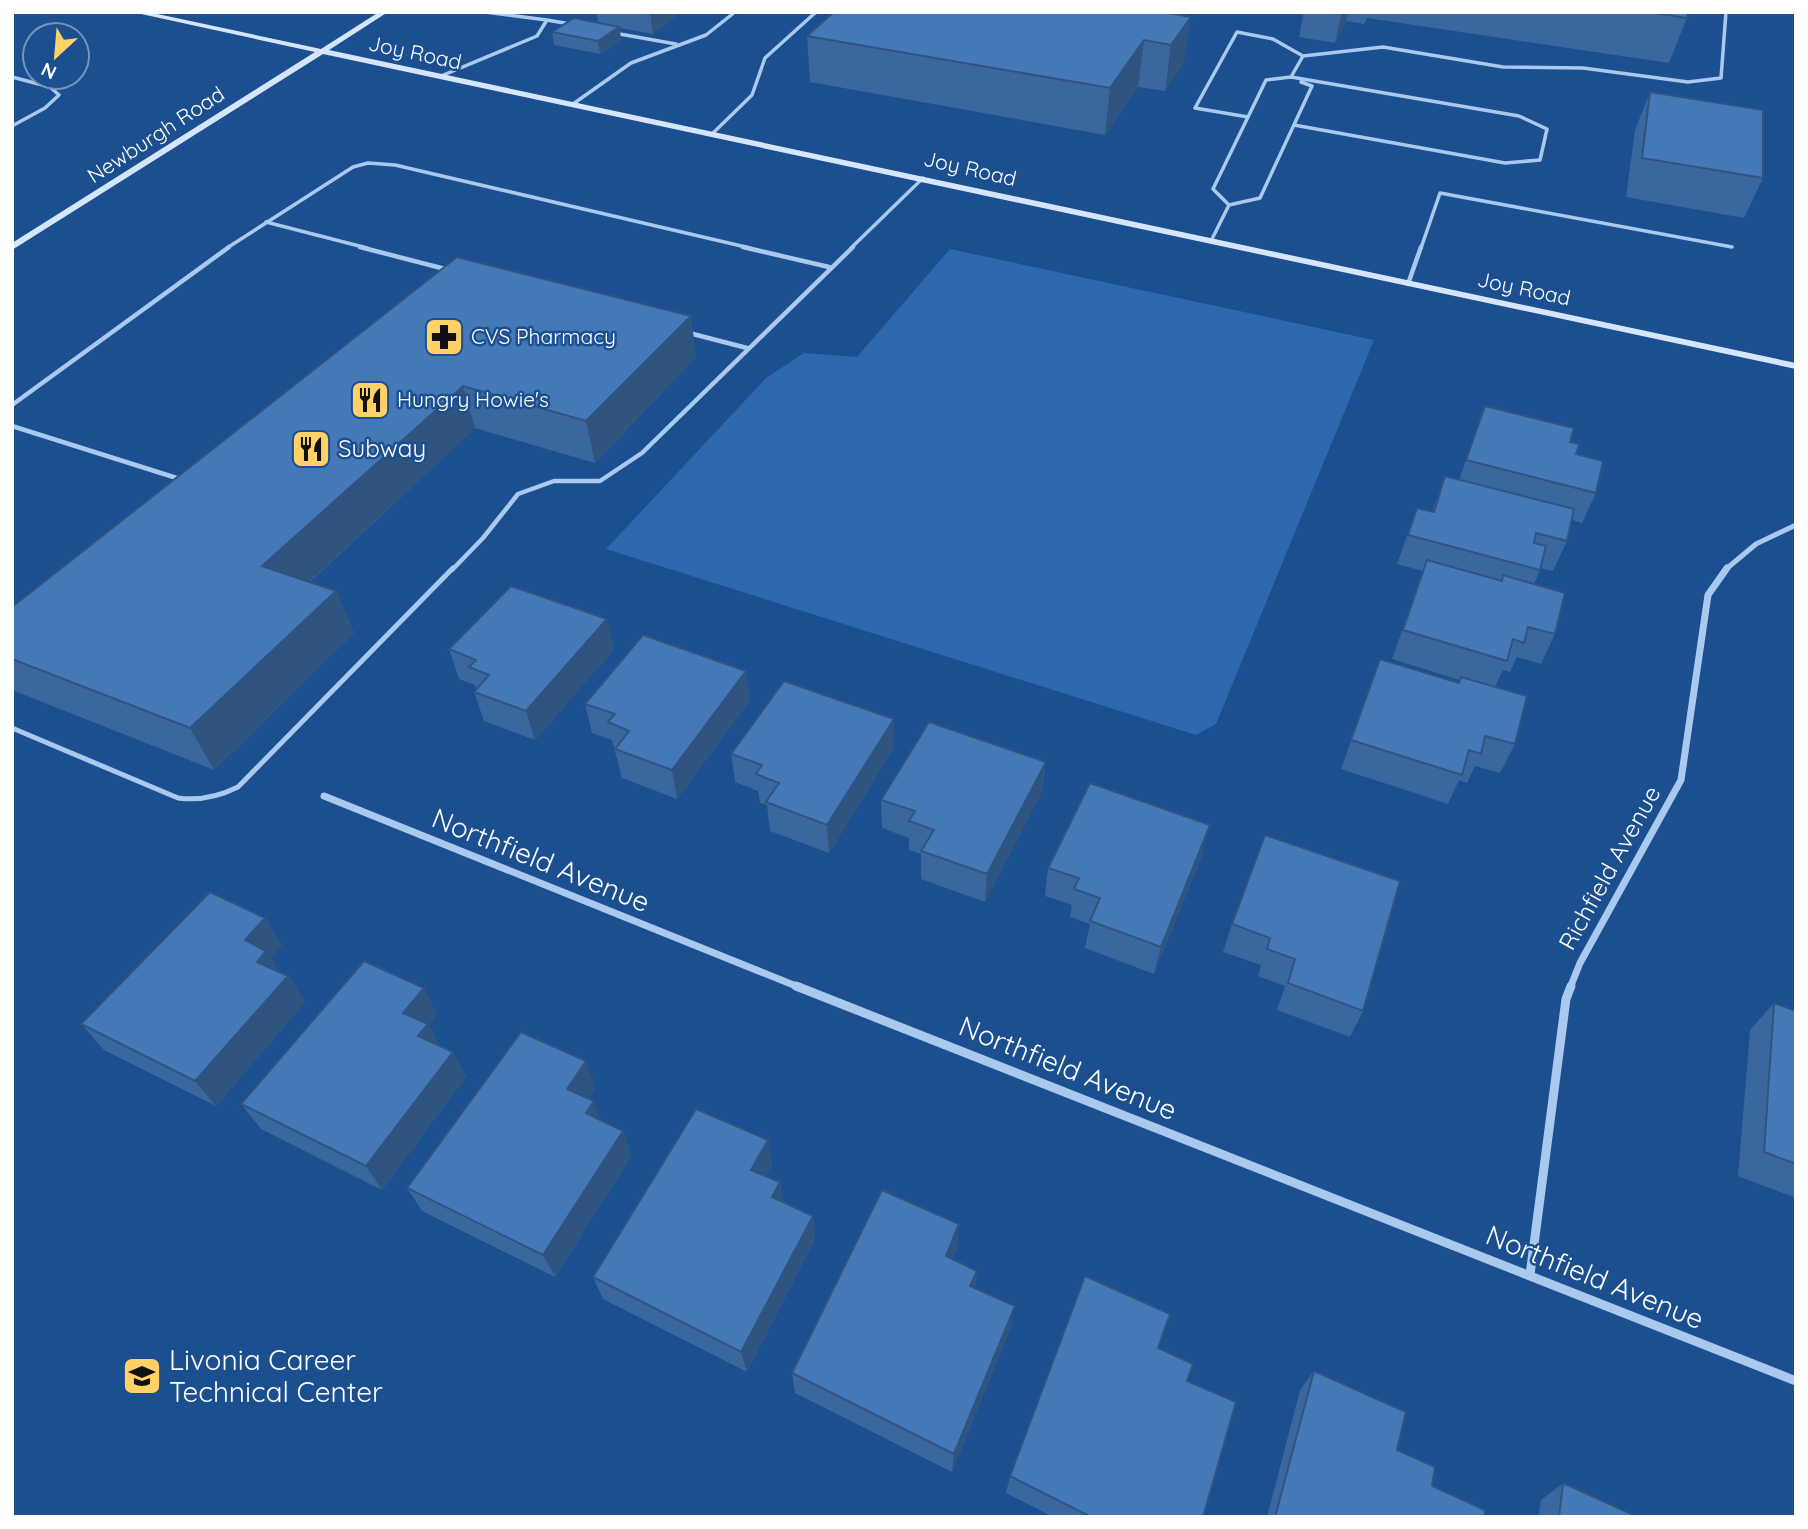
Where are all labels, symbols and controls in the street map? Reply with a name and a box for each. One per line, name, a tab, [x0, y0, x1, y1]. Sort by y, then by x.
north arrow	[21, 21, 91, 91]
street label: Joy Road	[366, 29, 464, 75]
text: N	[37, 57, 60, 85]
street label: Newburgh Road	[82, 80, 229, 188]
street label: Joy Road	[921, 145, 1019, 191]
street label: Joy Road	[1475, 265, 1573, 311]
pharmacy icon: CVS Pharmacy	[423, 316, 465, 358]
place label: CVS Pharmacy	[471, 323, 616, 349]
restaurant icon: Hungry Howie's	[349, 379, 391, 421]
place label: Hungry Howie's	[397, 386, 549, 412]
restaurant icon: Subway	[290, 428, 332, 470]
place label: Subway	[338, 433, 426, 463]
street label: Richfield Avenue	[1552, 780, 1667, 955]
street label: Northfield Avenue	[427, 800, 655, 919]
street label: Northfield Avenue	[954, 1008, 1182, 1127]
street label: Northfield Avenue	[1481, 1217, 1709, 1336]
place label: Livonia Career Technical Center	[169, 1342, 383, 1409]
school or university icon: Livonia Career Technical Center	[121, 1355, 163, 1397]

